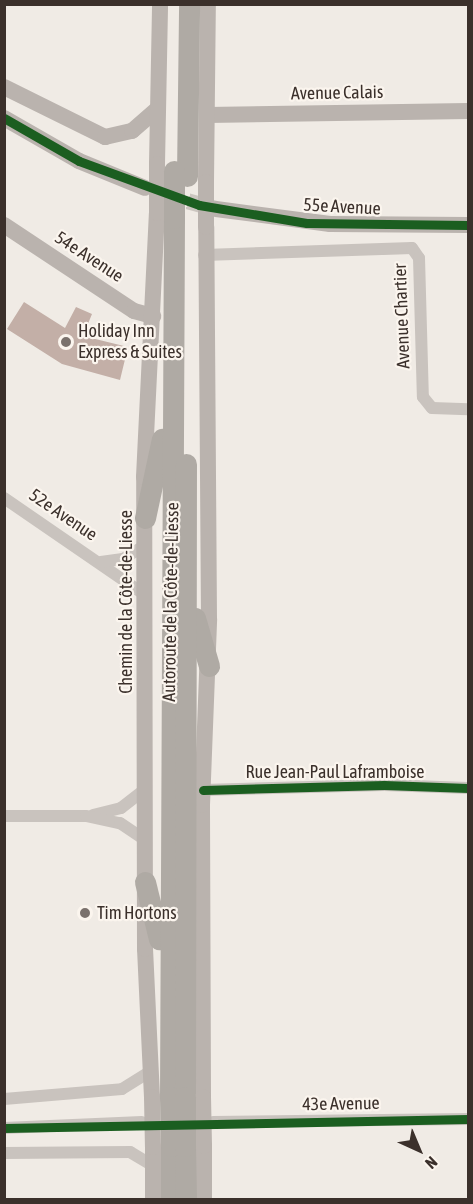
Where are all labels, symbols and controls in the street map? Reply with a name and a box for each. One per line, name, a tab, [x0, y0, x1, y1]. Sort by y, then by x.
street label: Avenue Calais	[291, 81, 383, 105]
street label: 55e Avenue	[303, 194, 381, 220]
street label: 54e Avenue	[51, 227, 127, 287]
street label: Avenue Chartier	[389, 263, 415, 369]
place label: Holiday Inn Express & Suites	[78, 321, 182, 364]
marker: Holiday Inn Express & Suites	[59, 335, 73, 349]
street label: 52e Avenue	[25, 484, 101, 546]
street label: Autoroute de la Côte-de-Liesse	[158, 502, 184, 702]
street label: Chemin de la Côte-de-Liesse	[115, 510, 137, 694]
street label: Rue Jean-Paul Laframboise	[246, 761, 424, 783]
place label: Tim Hortons	[97, 902, 177, 924]
marker: Tim Hortons	[78, 906, 92, 920]
street label: 43e Avenue	[302, 1093, 380, 1115]
north arrow	[389, 1120, 449, 1180]
text: N	[422, 1153, 441, 1173]

